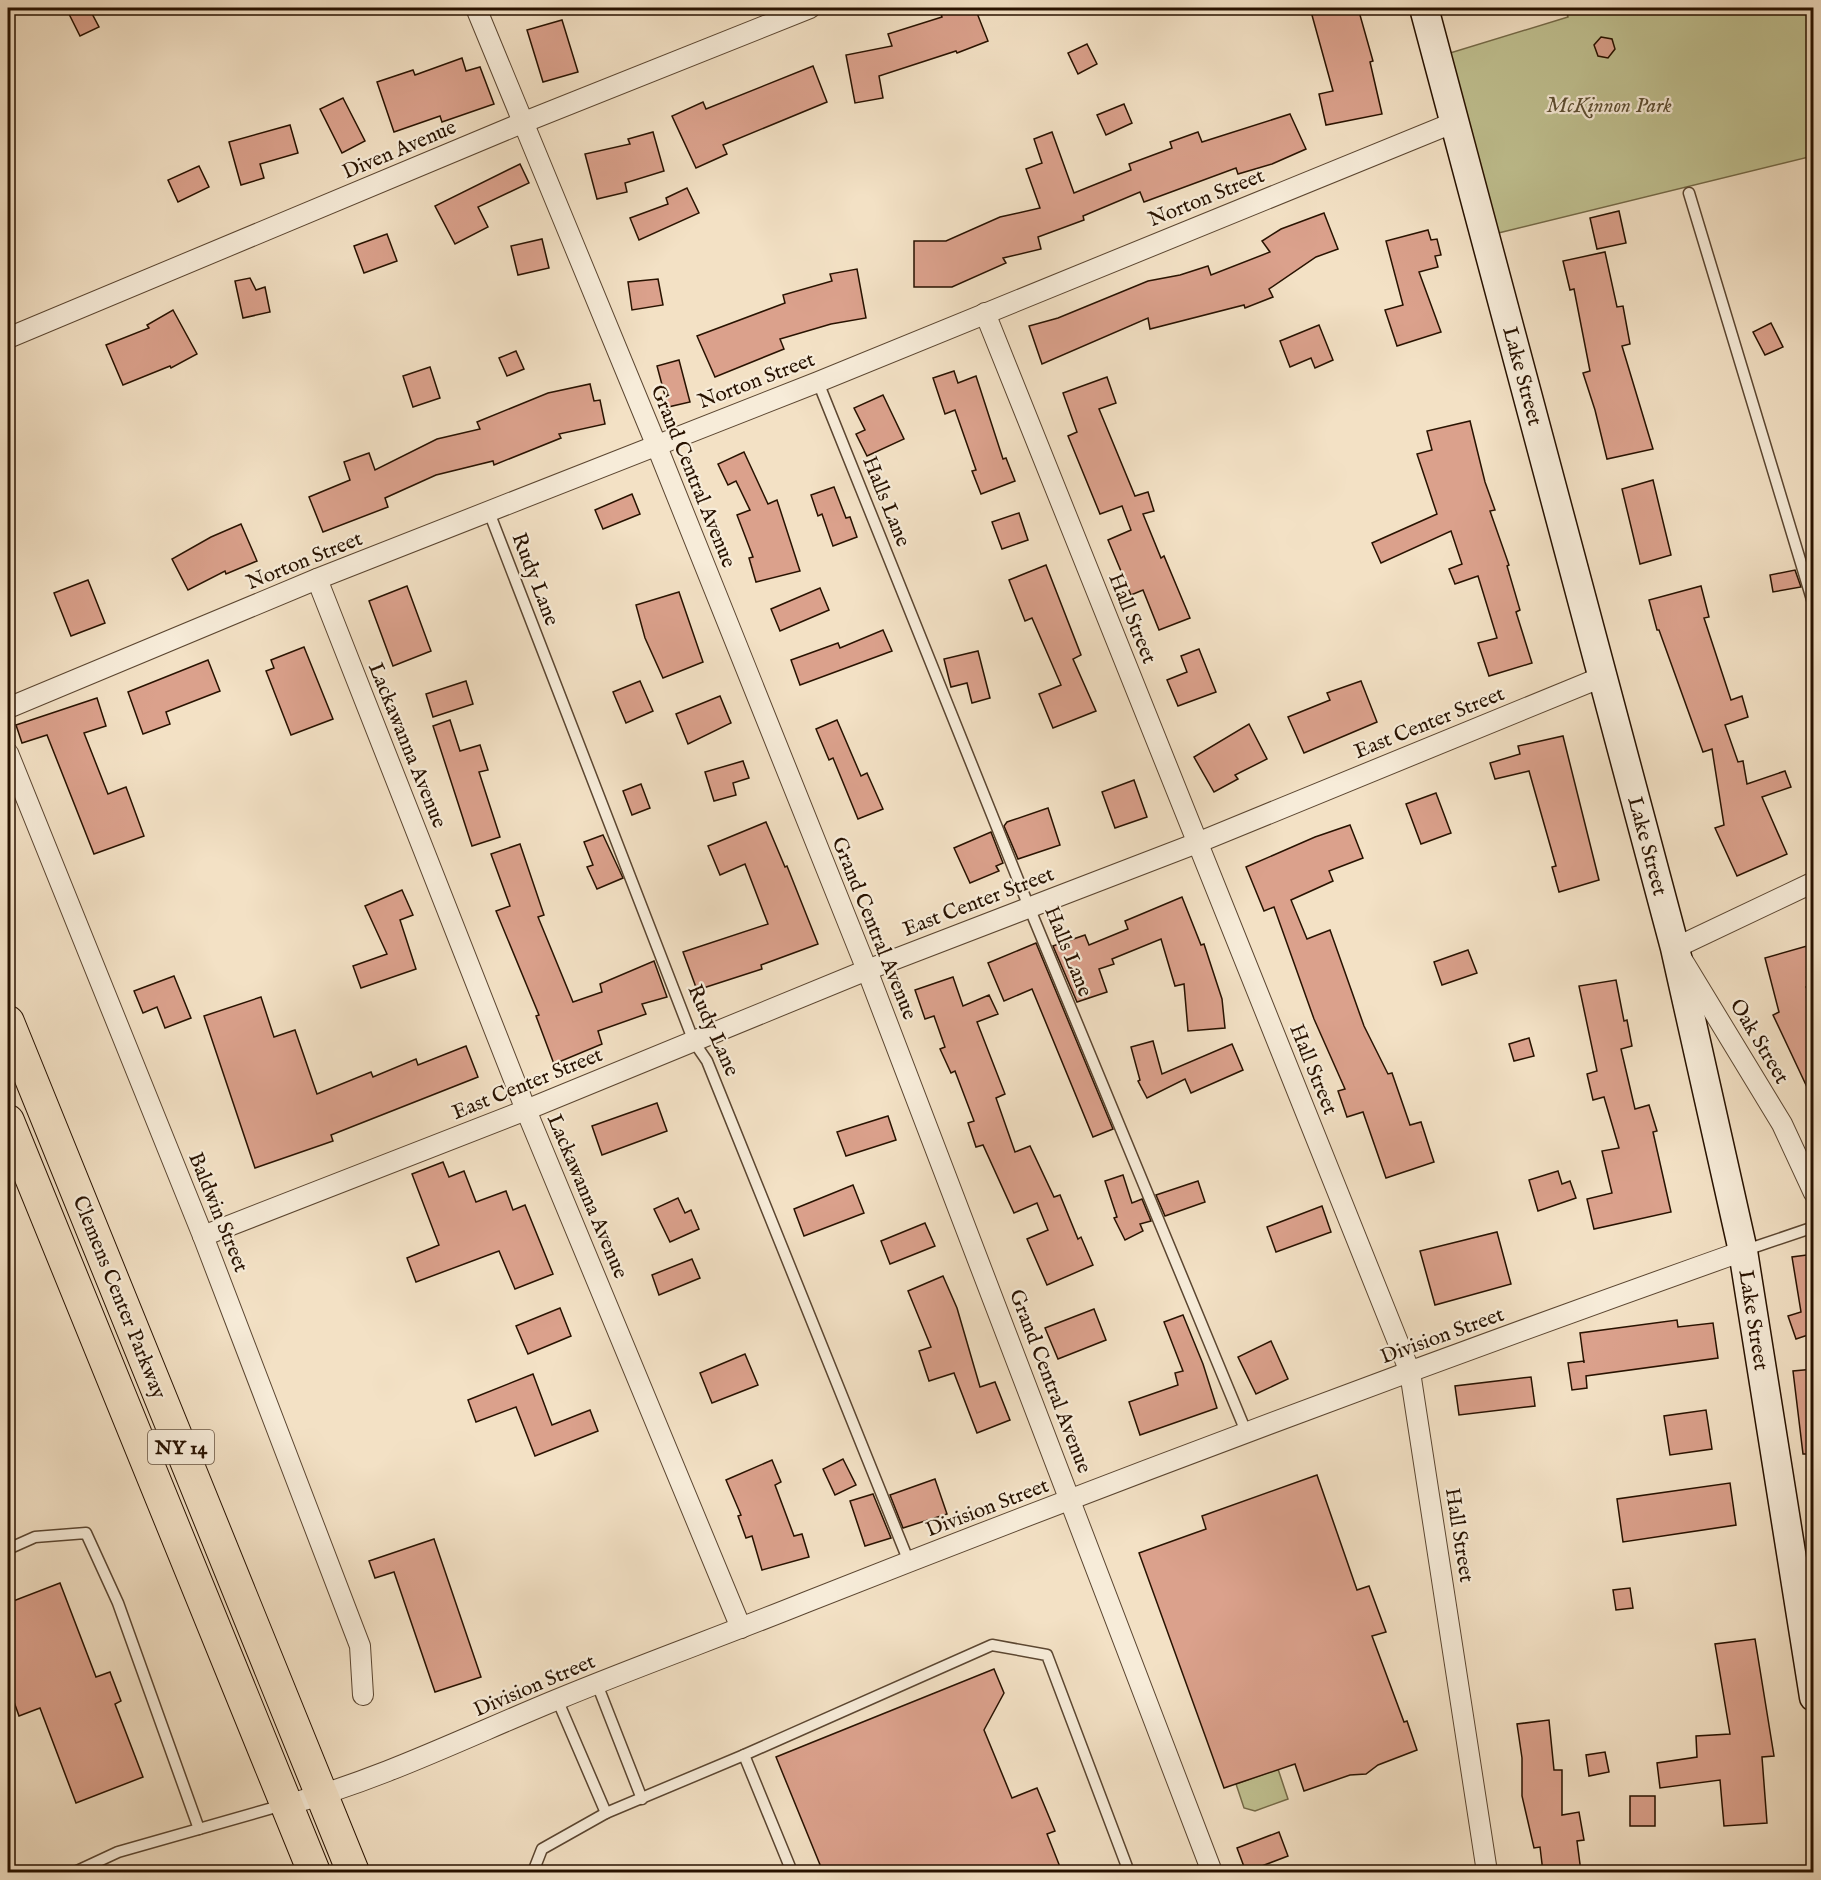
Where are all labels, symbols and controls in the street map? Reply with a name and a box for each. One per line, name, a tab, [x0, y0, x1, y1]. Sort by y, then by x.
park label: McKinnon Park	[1546, 93, 1672, 120]
street label: Diven Avenue	[339, 114, 461, 186]
street label: Norton Street	[1145, 163, 1269, 234]
street label: Lake Street	[1495, 324, 1548, 429]
street label: Norton Street	[694, 347, 819, 416]
street label: Grand Central Avenue	[644, 381, 742, 572]
street label: Halls Lane	[855, 452, 916, 551]
street label: Norton Street	[243, 526, 367, 597]
street label: Rudy Lane	[505, 529, 565, 630]
street label: Hall Street	[1101, 569, 1162, 668]
street label: Lackawanna Avenue	[361, 659, 452, 833]
street label: East Center Street	[1350, 681, 1509, 766]
street label: Lake Street	[1620, 794, 1673, 899]
street label: Grand Central Avenue	[825, 833, 923, 1024]
street label: East Center Street	[899, 861, 1058, 944]
street label: Halls Lane	[1037, 902, 1098, 1001]
street label: Rudy Lane	[680, 981, 745, 1081]
street label: Oak Street	[1723, 994, 1795, 1089]
street label: Hall Street	[1282, 1020, 1343, 1119]
street label: East Center Street	[448, 1042, 607, 1127]
street label: Lackawanna Avenue	[540, 1110, 634, 1283]
street label: Baldwin Street	[181, 1149, 254, 1276]
street label: Clemens Center Parkway	[65, 1192, 172, 1404]
street label: Lake Street	[1731, 1268, 1774, 1372]
street label: Grand Central Avenue	[1002, 1286, 1097, 1478]
street label: Division Street	[1377, 1302, 1508, 1371]
road number: NY 14	[148, 1430, 214, 1464]
street label: Division Street	[922, 1473, 1053, 1544]
street label: Hall Street	[1438, 1486, 1479, 1584]
street label: Division Street	[470, 1649, 599, 1724]

